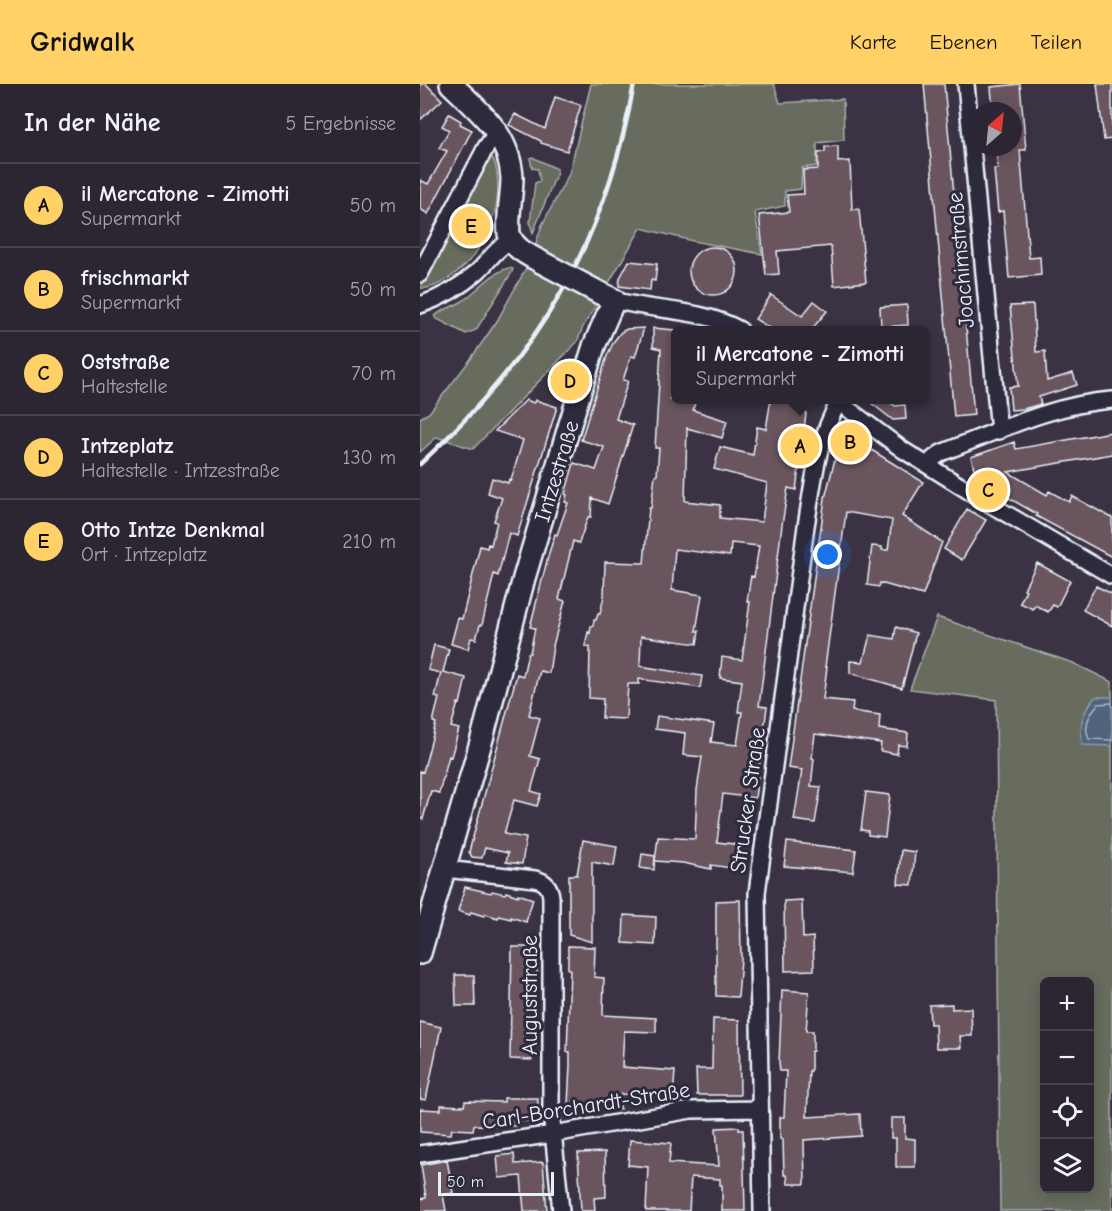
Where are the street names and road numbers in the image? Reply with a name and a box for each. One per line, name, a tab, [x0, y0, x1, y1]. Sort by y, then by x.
street label: Joachimstraße	[942, 191, 980, 329]
street label: Intzestraße	[529, 417, 585, 525]
street label: Strucker Straße	[725, 726, 771, 875]
street label: Auguststraße	[517, 935, 543, 1055]
street label: Carl-Borchardt-Straße	[480, 1077, 692, 1135]

